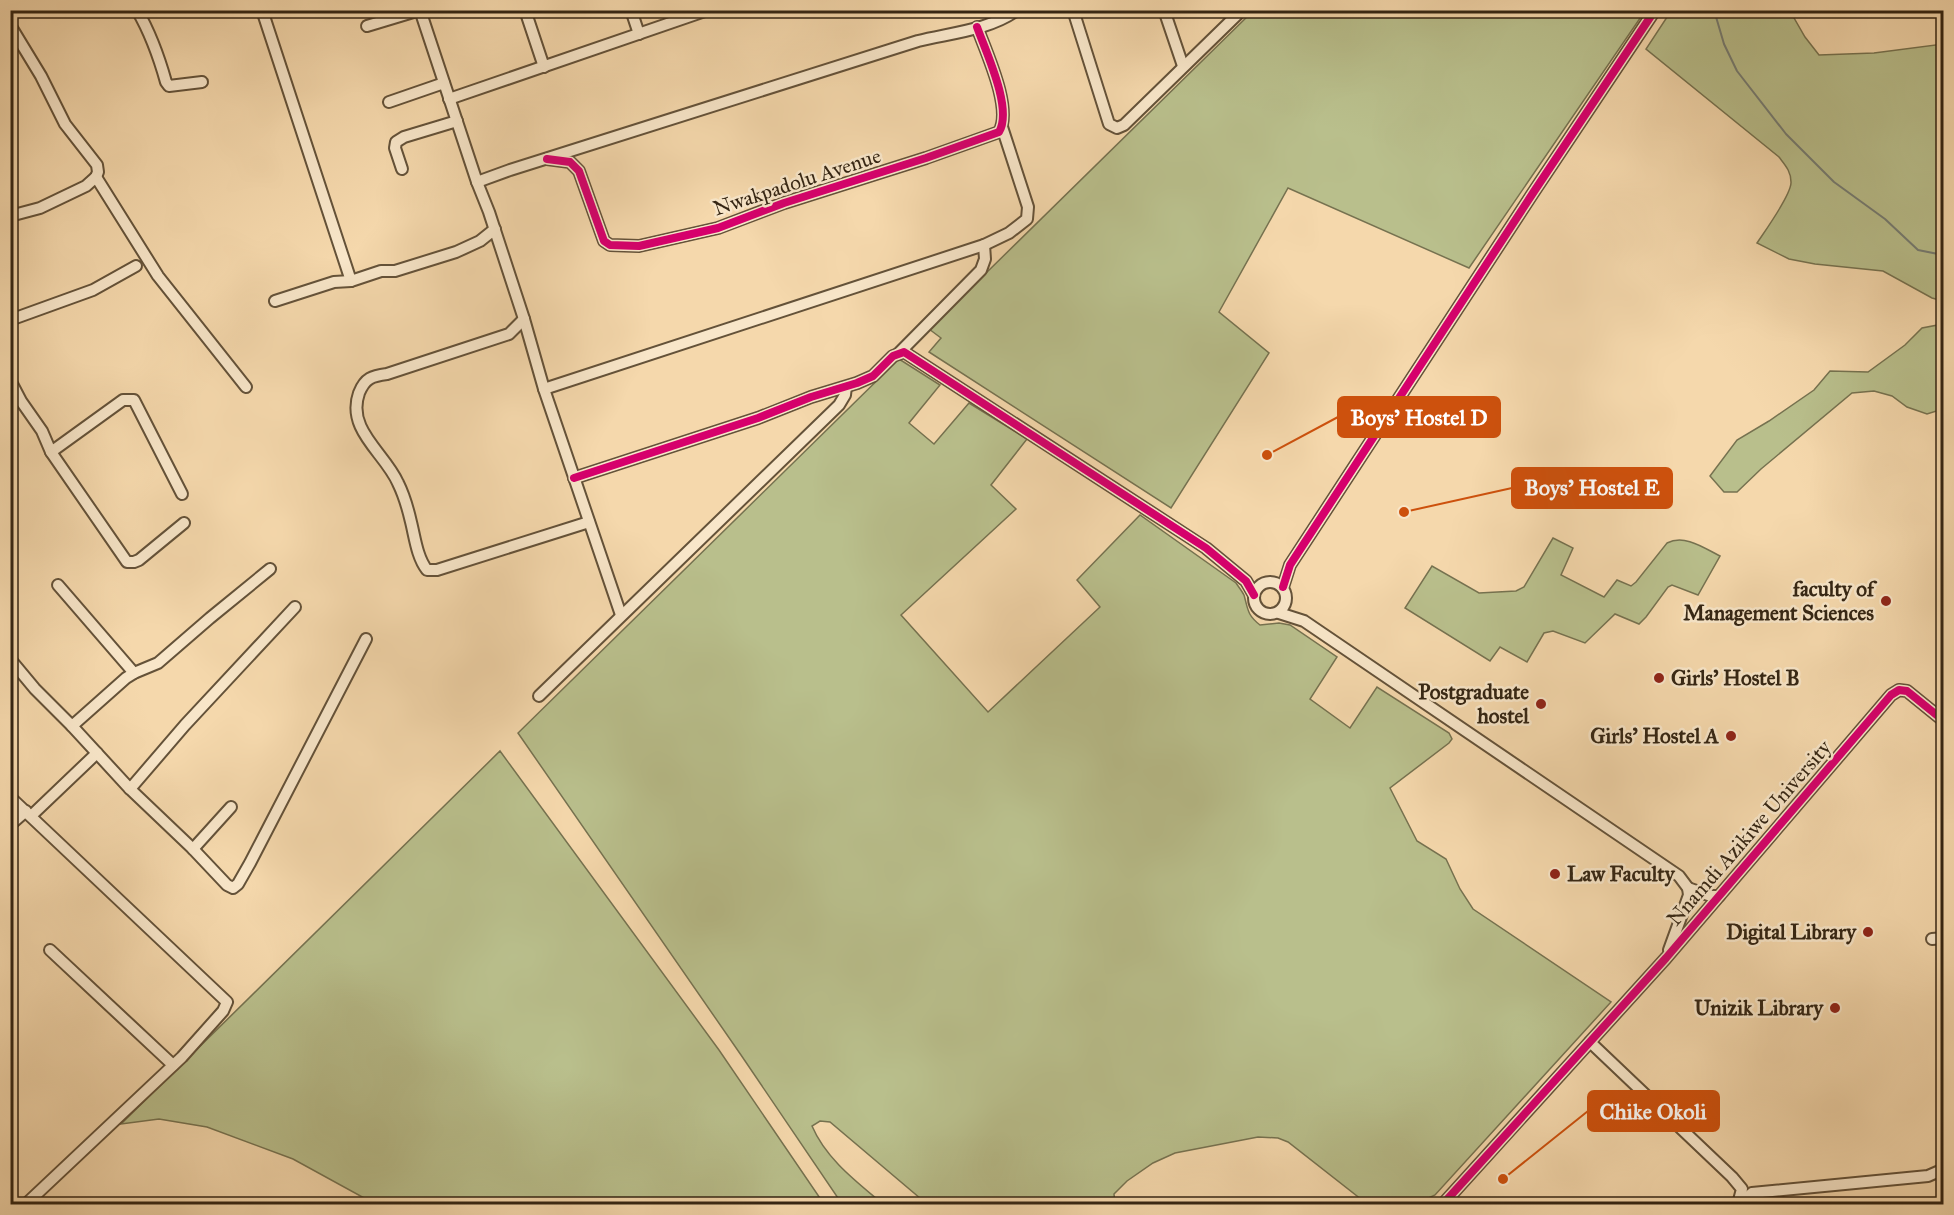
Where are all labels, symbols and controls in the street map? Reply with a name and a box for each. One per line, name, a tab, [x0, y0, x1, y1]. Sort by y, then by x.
street label: Nwakpadolu Avenue	[710, 143, 884, 221]
callout: Boys' Hostel D	[1338, 397, 1500, 437]
text: Boys' Hostel D	[1350, 404, 1488, 431]
callout: Boys' Hostel E	[1512, 468, 1672, 508]
text: Boys' Hostel E	[1524, 474, 1660, 501]
place label: faculty of Management Sciences	[1683, 576, 1878, 626]
marker: faculty of Management Sciences	[1879, 594, 1893, 608]
place label: Girls' Hostel B	[1671, 665, 1800, 691]
marker: Girls' Hostel B	[1652, 671, 1666, 685]
place label: Postgraduate hostel	[1418, 679, 1530, 729]
marker: Postgraduate hostel	[1534, 697, 1548, 711]
place label: Girls' Hostel A	[1590, 723, 1720, 749]
marker: Girls' Hostel A	[1724, 729, 1738, 743]
street label: Nnamdi Azikiwe University	[1661, 734, 1838, 931]
place label: Law Faculty	[1567, 861, 1676, 887]
marker: Law Faculty	[1548, 867, 1562, 881]
place label: Digital Library	[1726, 919, 1857, 945]
marker: Digital Library	[1861, 925, 1875, 939]
place label: Unizik Library	[1694, 995, 1824, 1021]
marker: Unizik Library	[1828, 1001, 1842, 1015]
callout: Chike Okoli	[1588, 1091, 1719, 1131]
text: Chike Okoli	[1599, 1098, 1707, 1125]

